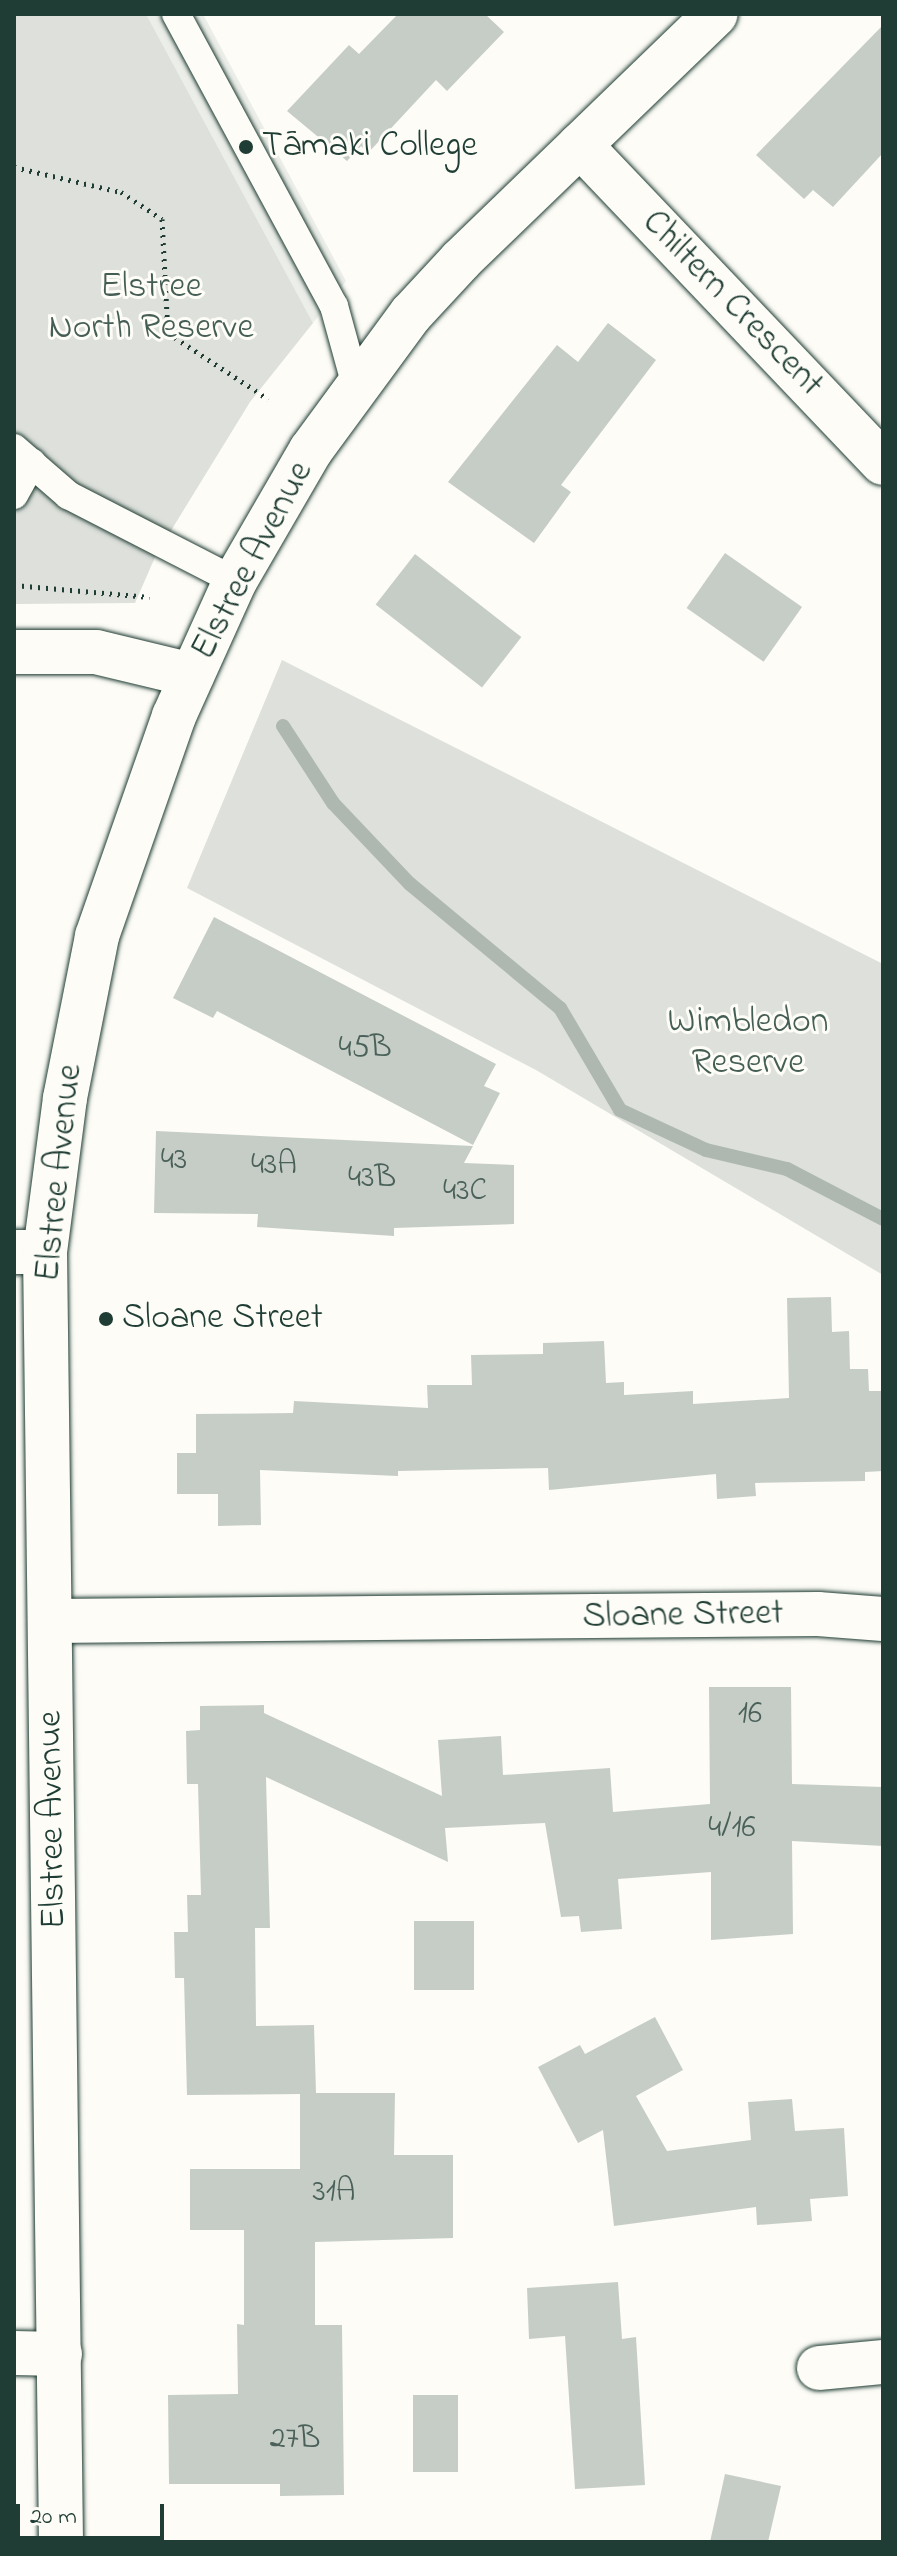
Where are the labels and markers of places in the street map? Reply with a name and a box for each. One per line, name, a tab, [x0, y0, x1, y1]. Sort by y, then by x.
place label: Tāmaki College	[262, 125, 477, 169]
marker: Tāmaki College	[237, 138, 255, 156]
place label: Sloane Street	[122, 1297, 323, 1341]
marker: Sloane Street	[97, 1310, 115, 1328]

